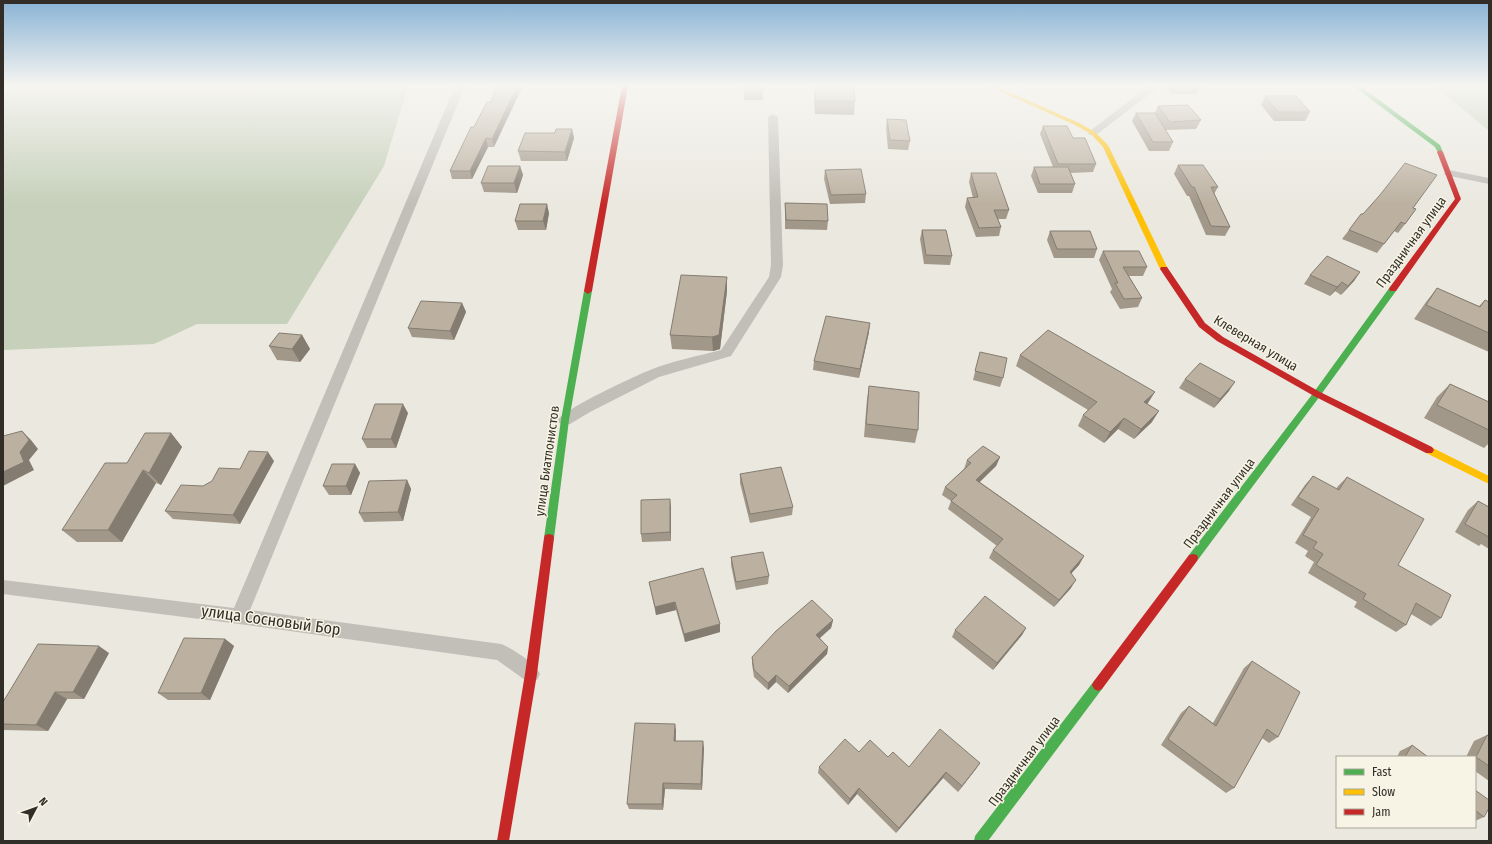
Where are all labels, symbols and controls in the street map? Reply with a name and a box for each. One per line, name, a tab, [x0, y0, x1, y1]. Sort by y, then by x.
street label: Праздничная улица	[1373, 194, 1449, 290]
street label: Клеверная улица	[1211, 312, 1301, 374]
street label: улица Биатлонистов	[532, 405, 562, 517]
street label: Праздничная улица	[1180, 455, 1258, 551]
street label: улица Сосновый Бор	[200, 601, 342, 639]
street label: Праздничная улица	[985, 713, 1063, 809]
legend	[1336, 756, 1476, 828]
text: Fast	[1372, 765, 1391, 779]
text: Slow	[1372, 785, 1395, 799]
north arrow	[16, 788, 56, 828]
text: N	[36, 795, 50, 809]
text: Jam	[1372, 805, 1390, 819]

